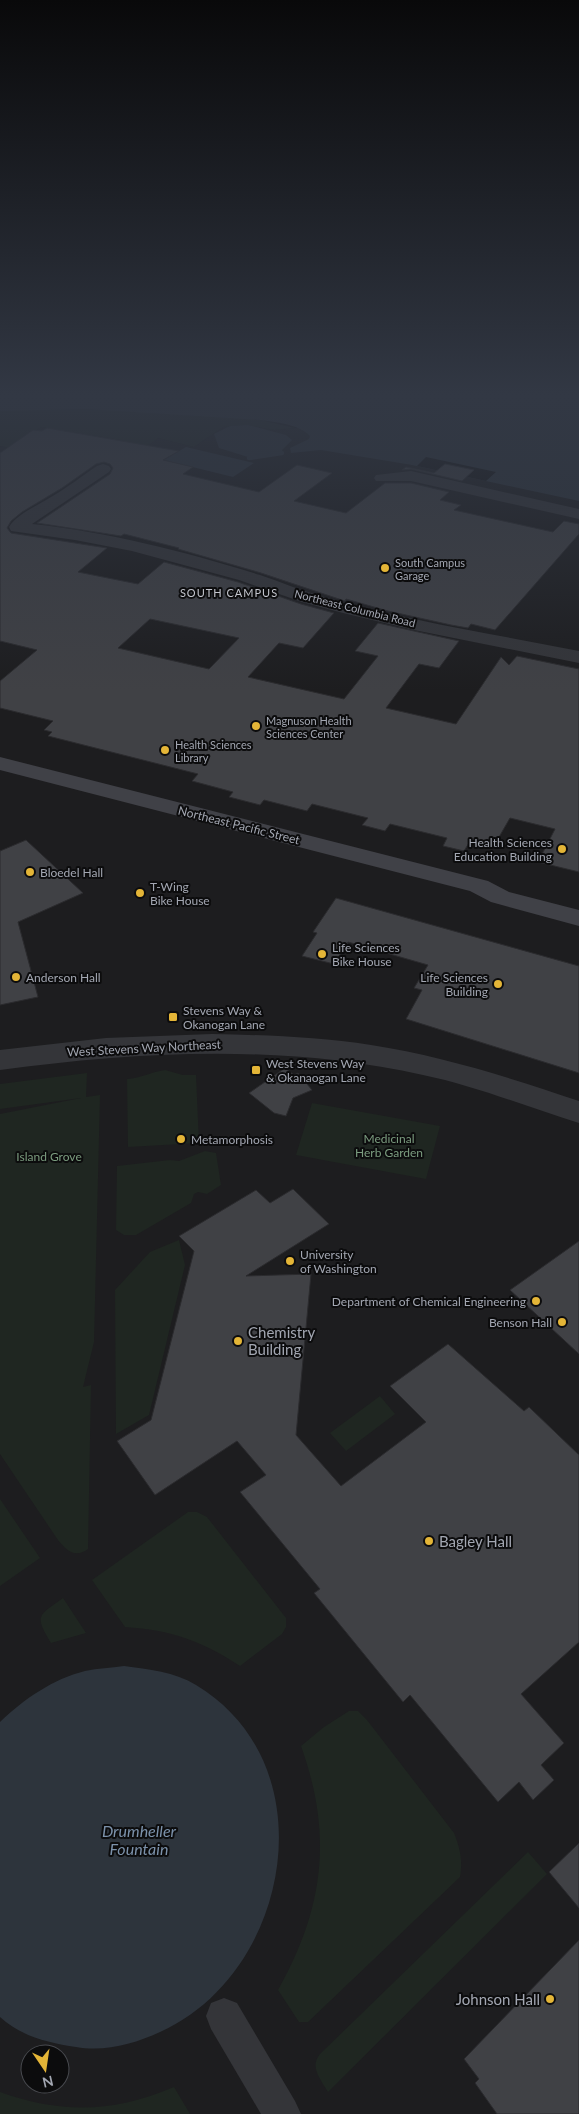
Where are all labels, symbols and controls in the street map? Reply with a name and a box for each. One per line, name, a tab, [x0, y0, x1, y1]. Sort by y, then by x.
place label: South Campus Garage	[395, 556, 465, 582]
marker: South Campus Garage	[379, 562, 391, 574]
district label: SOUTH CAMPUS	[180, 586, 278, 599]
street label: Northeast Columbia Road	[293, 587, 417, 629]
place label: Magnuson Health Sciences Center	[266, 714, 352, 740]
marker: Magnuson Health Sciences Center	[250, 720, 262, 732]
place label: Health Sciences Library	[175, 738, 252, 764]
marker: Health Sciences Library	[159, 744, 171, 756]
street label: Northeast Pacific Street	[177, 803, 302, 848]
place label: Health Sciences Education Building	[454, 835, 552, 864]
marker: Health Sciences Education Building	[556, 843, 568, 855]
place label: Bloedel Hall	[40, 865, 103, 880]
marker: Bloedel Hall	[24, 866, 36, 878]
place label: T-Wing Bike House	[150, 879, 210, 908]
marker: T-Wing Bike House	[134, 887, 146, 899]
place label: Life Sciences Bike House	[332, 940, 400, 969]
marker: Life Sciences Bike House	[316, 948, 328, 960]
place label: Anderson Hall	[26, 970, 101, 985]
place label: Life Sciences Building	[420, 970, 488, 999]
marker: Anderson Hall	[10, 971, 22, 983]
marker: Life Sciences Building	[492, 978, 504, 990]
place label: Stevens Way & Okanogan Lane	[183, 1003, 265, 1032]
marker: Stevens Way & Okanogan Lane	[167, 1011, 179, 1023]
street label: West Stevens Way Northeast	[67, 1036, 222, 1060]
place label: West Stevens Way & Okanaogan Lane	[266, 1056, 366, 1085]
marker: West Stevens Way & Okanaogan Lane	[250, 1064, 262, 1076]
park label: Medicinal Herb Garden	[355, 1131, 423, 1160]
place label: Metamorphosis	[191, 1132, 273, 1147]
marker: Metamorphosis	[175, 1133, 187, 1145]
park label: Island Grove	[16, 1149, 82, 1164]
place label: University of Washington	[300, 1247, 377, 1276]
marker: University of Washington	[284, 1255, 296, 1267]
place label: Department of Chemical Engineering	[332, 1294, 526, 1309]
marker: Department of Chemical Engineering	[530, 1295, 542, 1307]
place label: Benson Hall	[489, 1315, 552, 1330]
marker: Benson Hall	[556, 1316, 568, 1328]
place label: Chemistry Building	[248, 1323, 316, 1358]
marker: Chemistry Building	[232, 1335, 244, 1347]
place label: Bagley Hall	[439, 1532, 512, 1550]
marker: Bagley Hall	[423, 1535, 435, 1547]
water label: Drumheller Fountain	[102, 1821, 177, 1858]
place label: Johnson Hall	[456, 1990, 540, 2008]
marker: Johnson Hall	[544, 1993, 556, 2005]
north arrow	[20, 2044, 70, 2094]
text: N	[41, 2073, 55, 2092]

